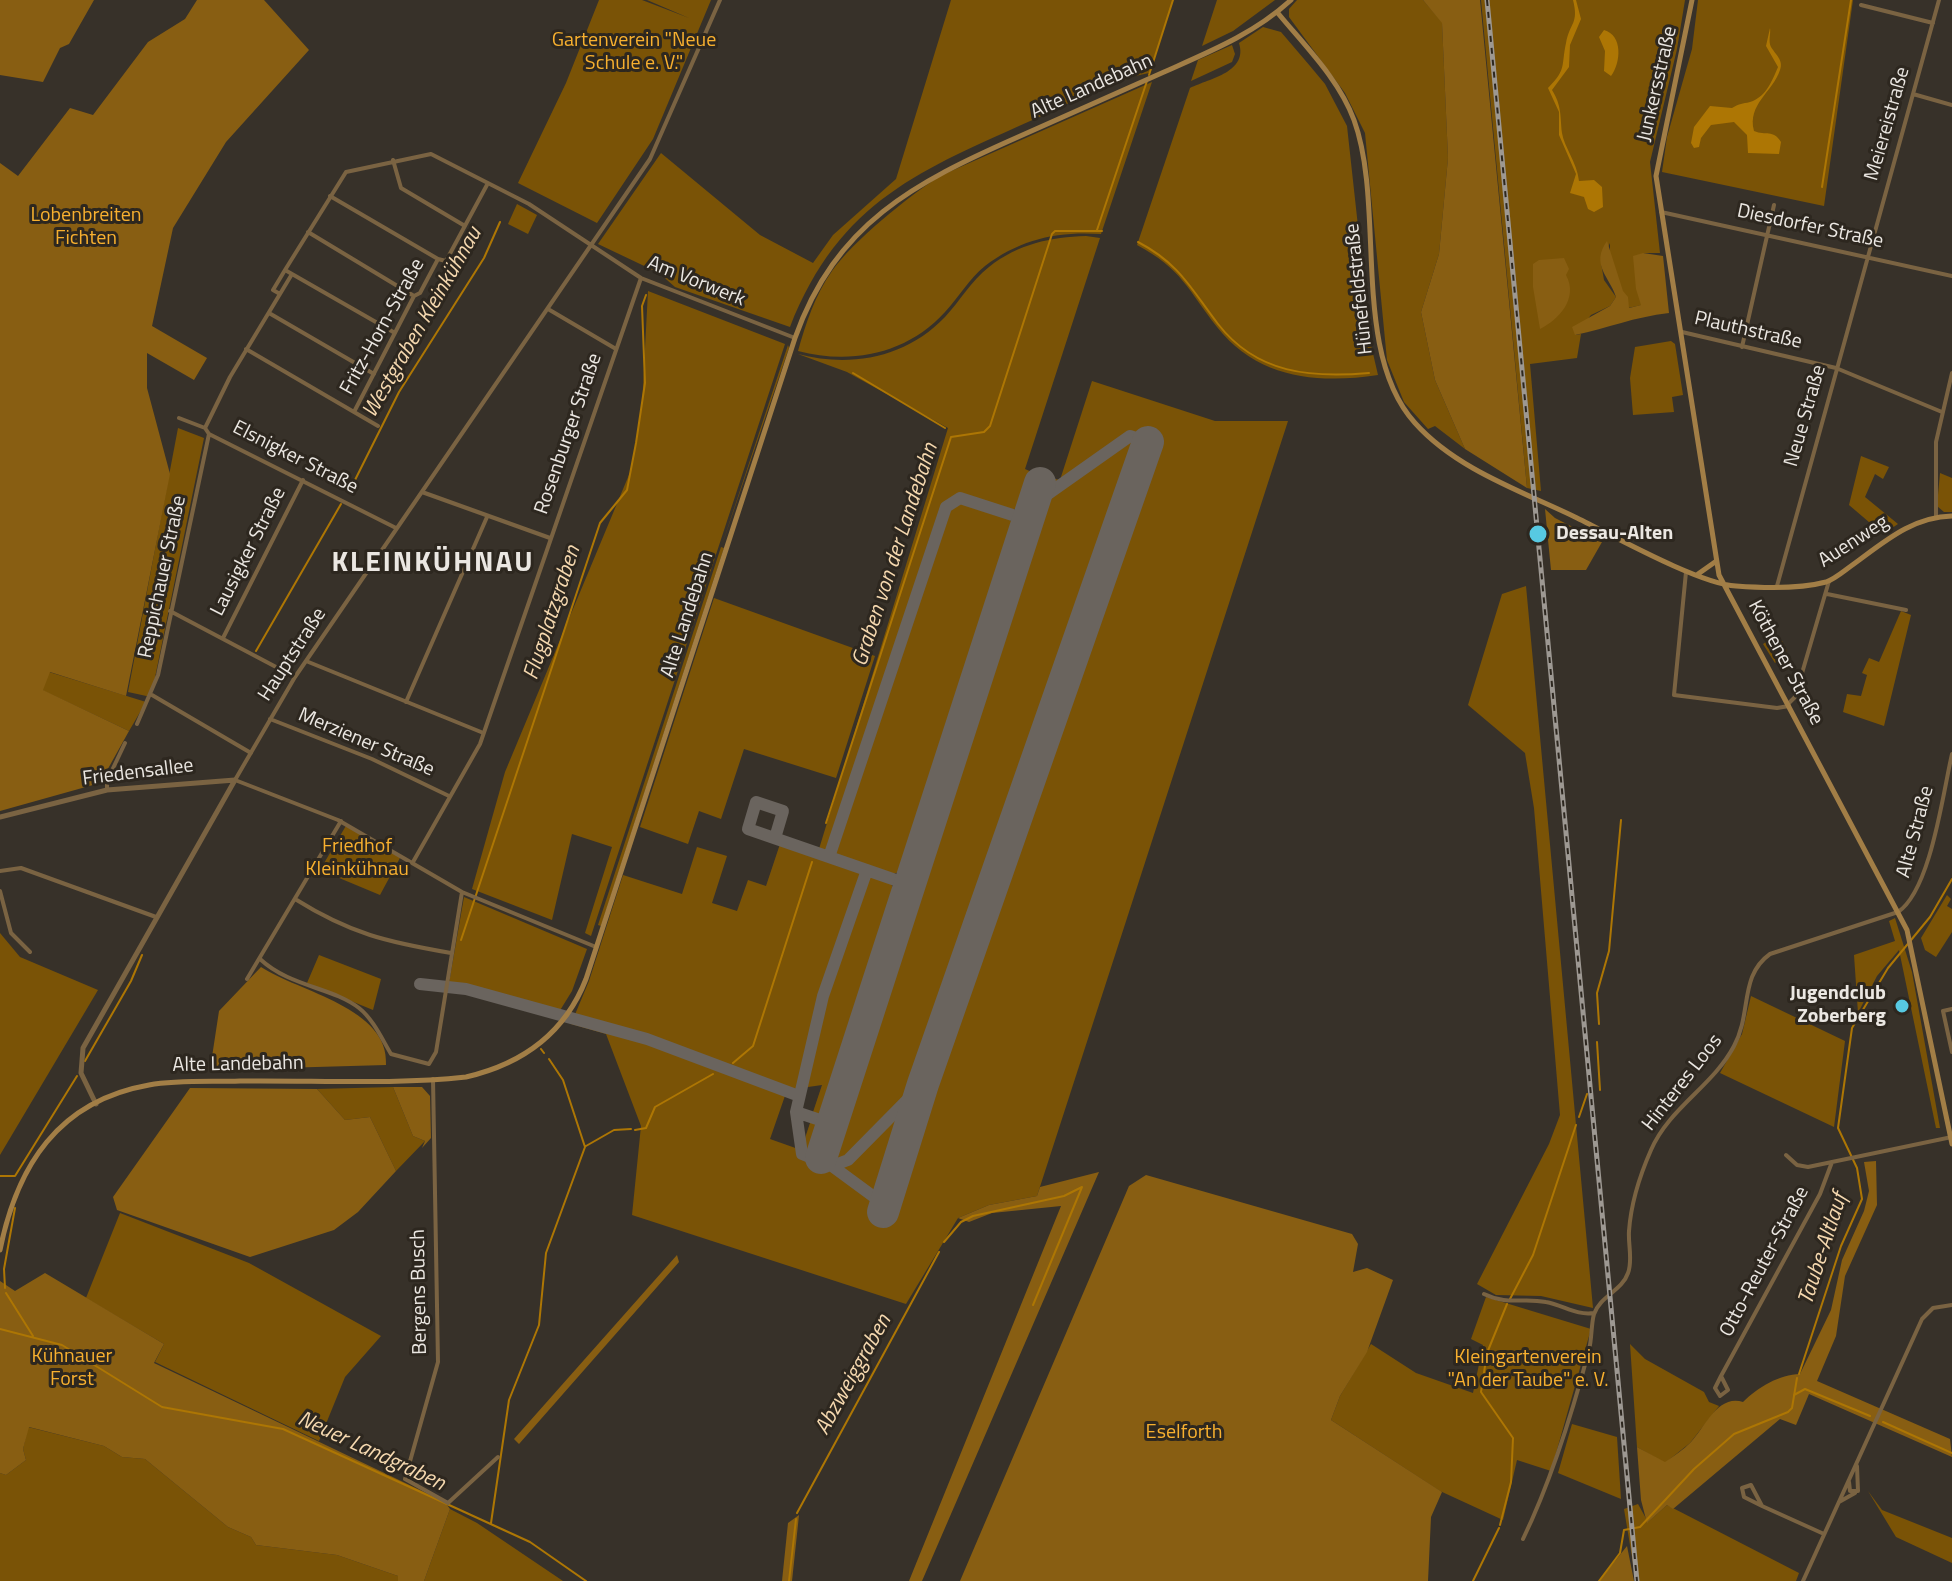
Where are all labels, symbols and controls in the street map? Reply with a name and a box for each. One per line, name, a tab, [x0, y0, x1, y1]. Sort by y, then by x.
street label: Junkersstraße	[1633, 24, 1683, 144]
park label: Gartenverein "Neue Schule e. V."	[552, 29, 716, 76]
street label: Alte Landebahn	[1027, 49, 1157, 125]
street label: Meiereistraße	[1860, 64, 1916, 184]
street label: Diesdorfer Straße	[1735, 200, 1885, 254]
park label: Lobenbreiten Fichten	[31, 204, 141, 251]
street label: Hünefeldstraße	[1341, 222, 1379, 356]
water label: Westgraben Kleinkühnau	[358, 223, 488, 423]
street label: Am Vorwerk	[644, 252, 748, 312]
street label: Fritz-Horn-Straße	[336, 255, 430, 399]
street label: Plauthstraße	[1692, 307, 1804, 355]
street label: Rosenburger Straße	[530, 350, 608, 518]
street label: Neue Straße	[1780, 362, 1832, 470]
street label: Elsnigker Straße	[228, 416, 362, 500]
water label: Graben von der Landebahn	[847, 440, 945, 670]
street label: Lausigker Straße	[206, 484, 292, 620]
street label: Reppichauer Straße	[134, 494, 192, 660]
street label: Auenweg	[1814, 510, 1894, 574]
place label: Dessau-Alten	[1556, 522, 1673, 546]
marker: Dessau-Alten	[1527, 523, 1549, 545]
water label: Flugplatzgraben	[519, 543, 587, 683]
district label: KLEINKÜHNAU	[331, 547, 535, 581]
street label: Alte Landebahn	[656, 549, 720, 681]
street label: Köthener Straße	[1742, 597, 1828, 729]
street label: Hauptstraße	[254, 604, 332, 706]
street label: Merziener Straße	[294, 703, 438, 783]
street label: Friedensallee	[81, 754, 195, 792]
street label: Alte Straße	[1892, 783, 1940, 881]
park label: Friedhof Kleinkühnau	[305, 835, 409, 882]
place label: Jugendclub Zoberberg	[1790, 982, 1886, 1029]
marker: Jugendclub Zoberberg	[1893, 997, 1911, 1015]
street label: Hinteres Loos	[1638, 1030, 1728, 1136]
street label: Alte Landebahn	[172, 1052, 304, 1078]
street label: Otto-Reuter-Straße	[1715, 1183, 1815, 1341]
water label: Taube-Altlauf	[1794, 1190, 1854, 1308]
street label: Bergens Busch	[407, 1229, 433, 1355]
water label: Abzweiggraben	[810, 1310, 898, 1440]
park label: Kühnauer Forst	[32, 1345, 112, 1392]
park label: Kleingartenverein "An der Taube" e. V.	[1448, 1346, 1608, 1393]
water label: Neuer Landgraben	[293, 1406, 449, 1498]
park label: Eselforth	[1146, 1421, 1222, 1445]

